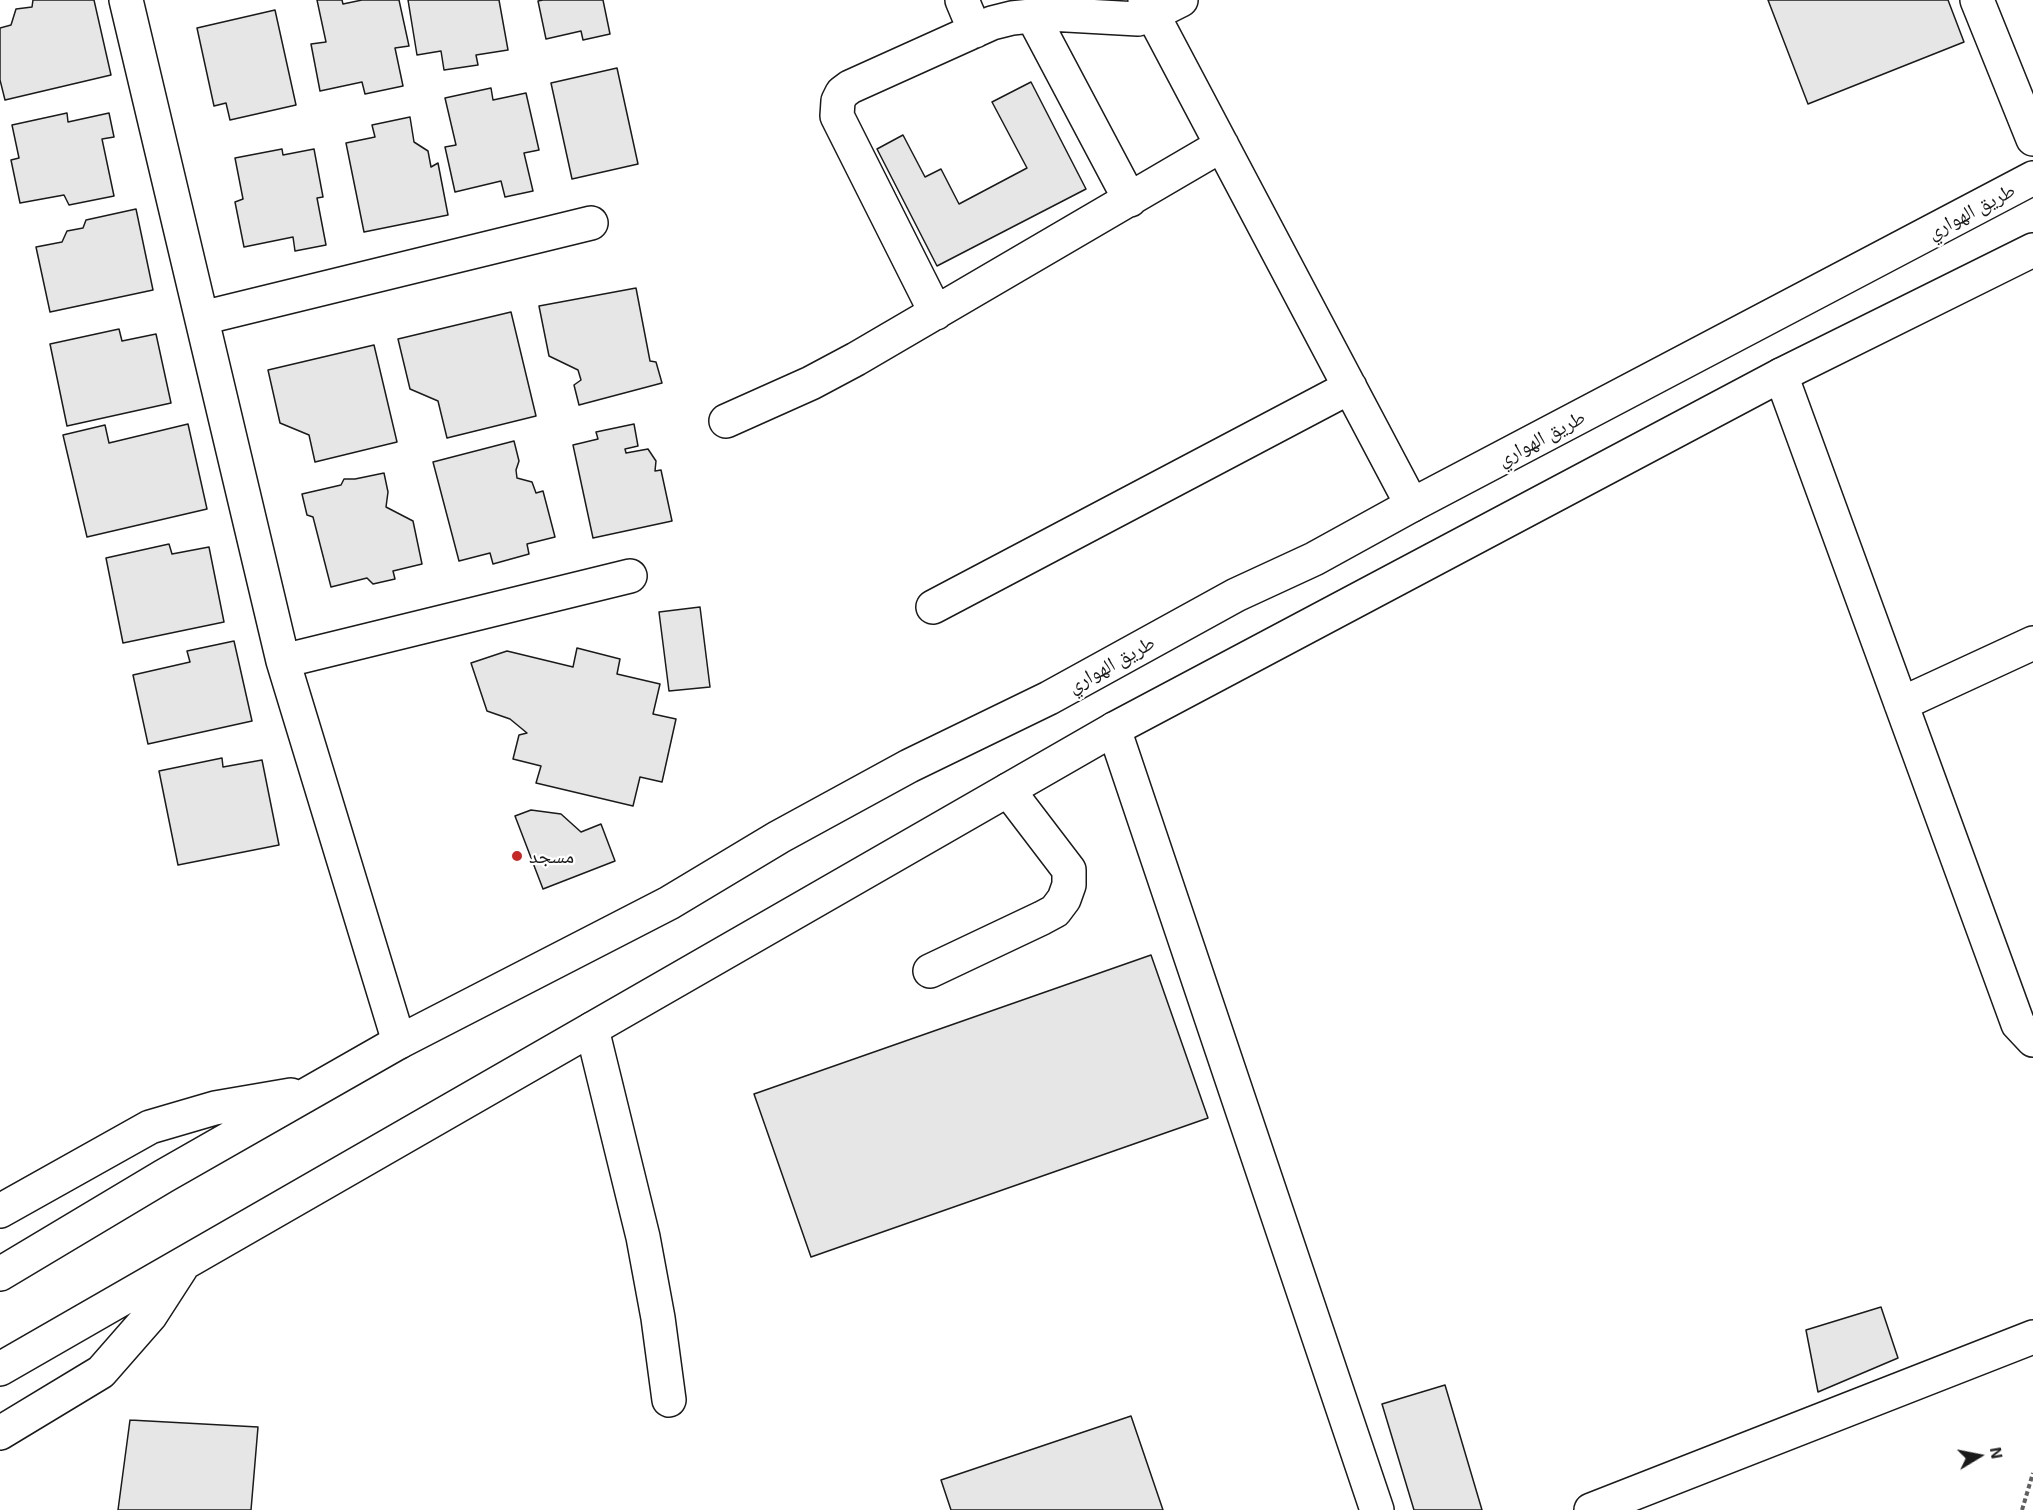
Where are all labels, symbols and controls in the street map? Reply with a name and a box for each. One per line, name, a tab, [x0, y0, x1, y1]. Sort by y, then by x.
street label: طريق الهواري	[1923, 178, 2019, 244]
street label: طريق الهواري	[1493, 405, 1589, 471]
street label: طريق الهواري	[1063, 630, 1159, 698]
place label: مسجد	[529, 844, 574, 868]
marker: مسجد	[510, 849, 524, 863]
north arrow	[1949, 1426, 2009, 1486]
text: N	[1987, 1445, 2008, 1460]

